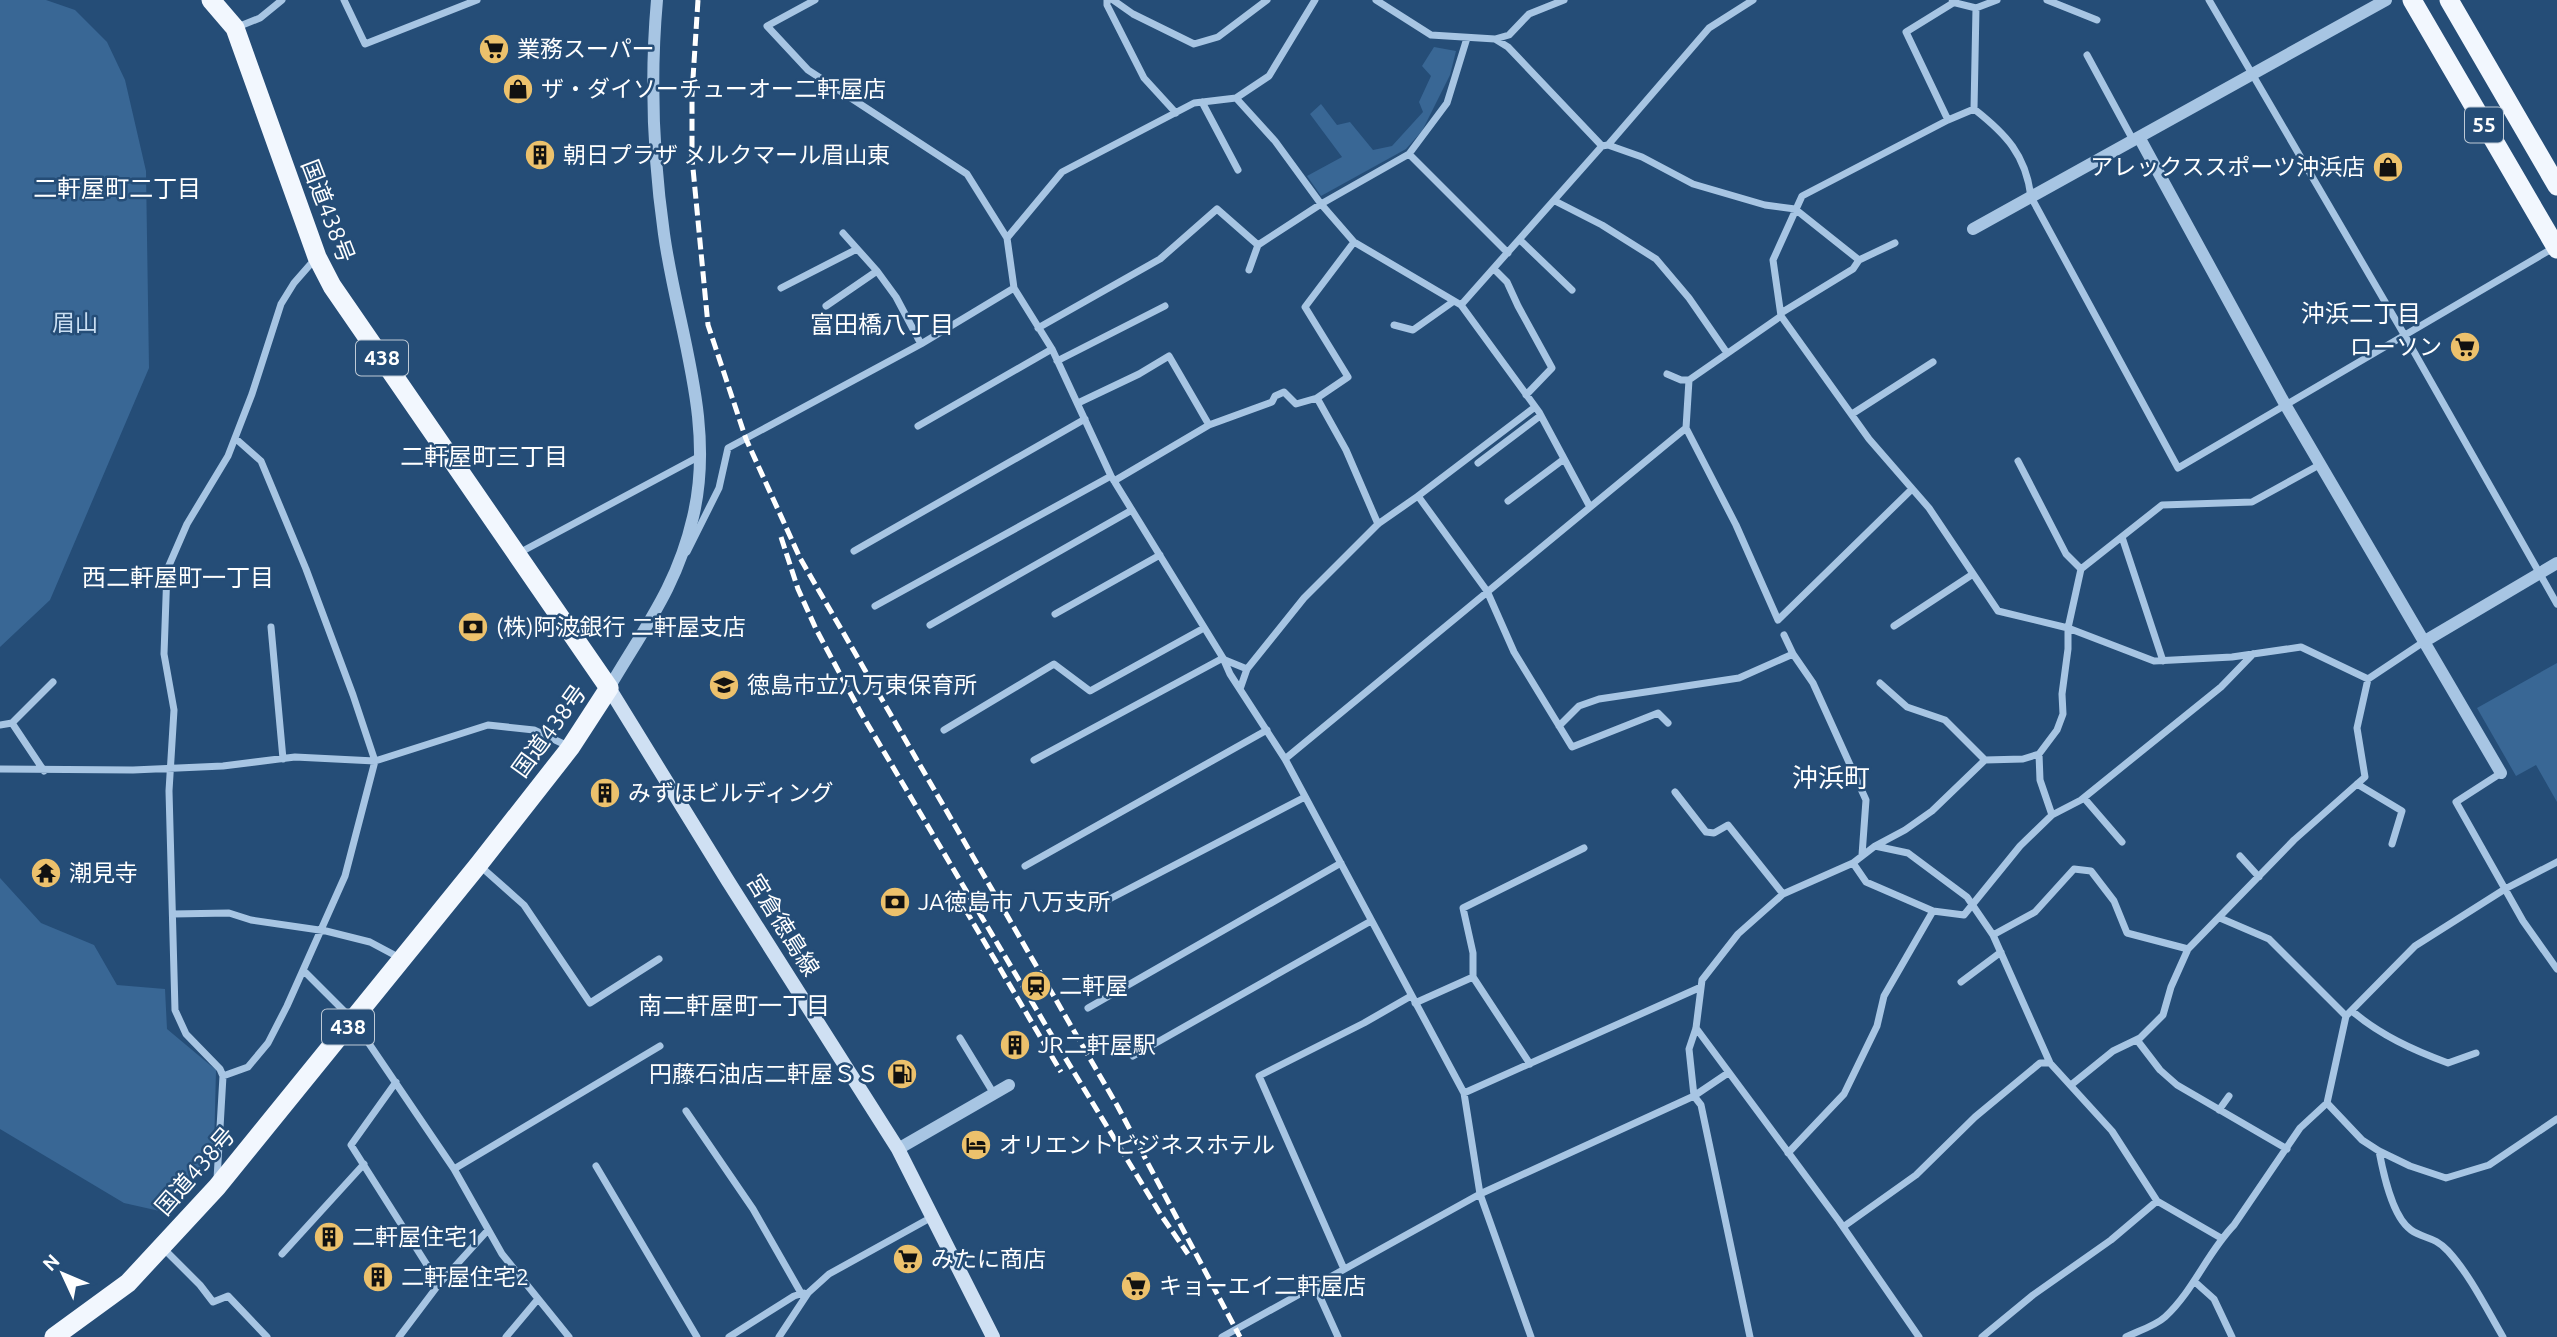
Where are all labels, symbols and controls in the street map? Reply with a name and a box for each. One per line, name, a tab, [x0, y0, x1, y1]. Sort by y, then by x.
supermarket icon: 業務スーパー	[477, 32, 511, 66]
place label: 業務スーパー	[517, 36, 655, 61]
shop icon: ザ・ダイソーチューオー二軒屋店	[501, 72, 535, 106]
place label: ザ・ダイソーチューオー二軒屋店	[541, 76, 886, 101]
road number: 55	[2465, 108, 2503, 142]
building icon: 朝日プラザ メルクマール眉山東	[523, 138, 557, 172]
place label: 朝日プラザ メルクマール眉山東	[563, 142, 890, 167]
shop icon: アレックススポーツ沖浜店	[2371, 150, 2405, 184]
place label: アレックススポーツ沖浜店	[2090, 154, 2365, 179]
street label: 国道438号	[297, 156, 359, 266]
district label: 二軒屋町二丁目	[33, 175, 201, 202]
district label: 沖浜二丁目	[2301, 300, 2421, 327]
park label: 眉山	[52, 310, 98, 335]
district label: 富田橋八丁目	[810, 311, 954, 338]
supermarket icon: ローソン	[2448, 330, 2482, 364]
place label: ローソン	[2350, 334, 2442, 359]
road number: 438	[356, 340, 408, 376]
district label: 二軒屋町三丁目	[400, 443, 568, 470]
district label: 西二軒屋町一丁目	[82, 564, 274, 591]
bank icon: (株)阿波銀行 二軒屋支店	[456, 610, 490, 644]
place label: (株)阿波銀行 二軒屋支店	[496, 614, 746, 640]
school or university icon: 徳島市立八万東保育所	[707, 668, 741, 702]
place label: 徳島市立八万東保育所	[747, 672, 977, 697]
street label: 国道438号	[507, 680, 590, 782]
district label: 沖浜町	[1792, 763, 1870, 792]
building icon: みずほビルディング	[588, 776, 622, 810]
place label: みずほビルディング	[628, 780, 833, 805]
temple icon: 潮見寺	[29, 856, 63, 890]
place label: 潮見寺	[69, 860, 138, 885]
street label: 宮倉徳島線	[742, 869, 824, 980]
bank icon: JA徳島市 八万支所	[878, 885, 912, 919]
place label: JA徳島市 八万支所	[918, 889, 1111, 914]
station icon: 二軒屋	[1019, 969, 1053, 1003]
place label: 二軒屋	[1059, 973, 1128, 998]
district label: 南二軒屋町一丁目	[638, 992, 830, 1019]
road number: 438	[322, 1010, 374, 1044]
building icon: JR二軒屋駅	[998, 1028, 1032, 1062]
place label: JR二軒屋駅	[1038, 1032, 1156, 1057]
fuel station icon: 円藤石油店二軒屋ＳＳ	[885, 1057, 919, 1091]
place label: 円藤石油店二軒屋ＳＳ	[649, 1061, 879, 1086]
street label: 国道438号	[150, 1122, 239, 1220]
hotel icon: オリエントビジネスホテル	[959, 1128, 993, 1162]
place label: オリエントビジネスホテル	[999, 1132, 1275, 1157]
building icon: 二軒屋住宅1	[312, 1220, 346, 1254]
place label: 二軒屋住宅1	[352, 1224, 480, 1249]
north arrow	[28, 1239, 98, 1309]
supermarket icon: みたに商店	[891, 1242, 925, 1276]
place label: みたに商店	[931, 1246, 1046, 1271]
text: N	[38, 1249, 64, 1275]
building icon: 二軒屋住宅2	[361, 1260, 395, 1294]
place label: 二軒屋住宅2	[401, 1264, 529, 1289]
supermarket icon: キョーエイ二軒屋店	[1119, 1269, 1153, 1303]
place label: キョーエイ二軒屋店	[1159, 1273, 1366, 1298]

